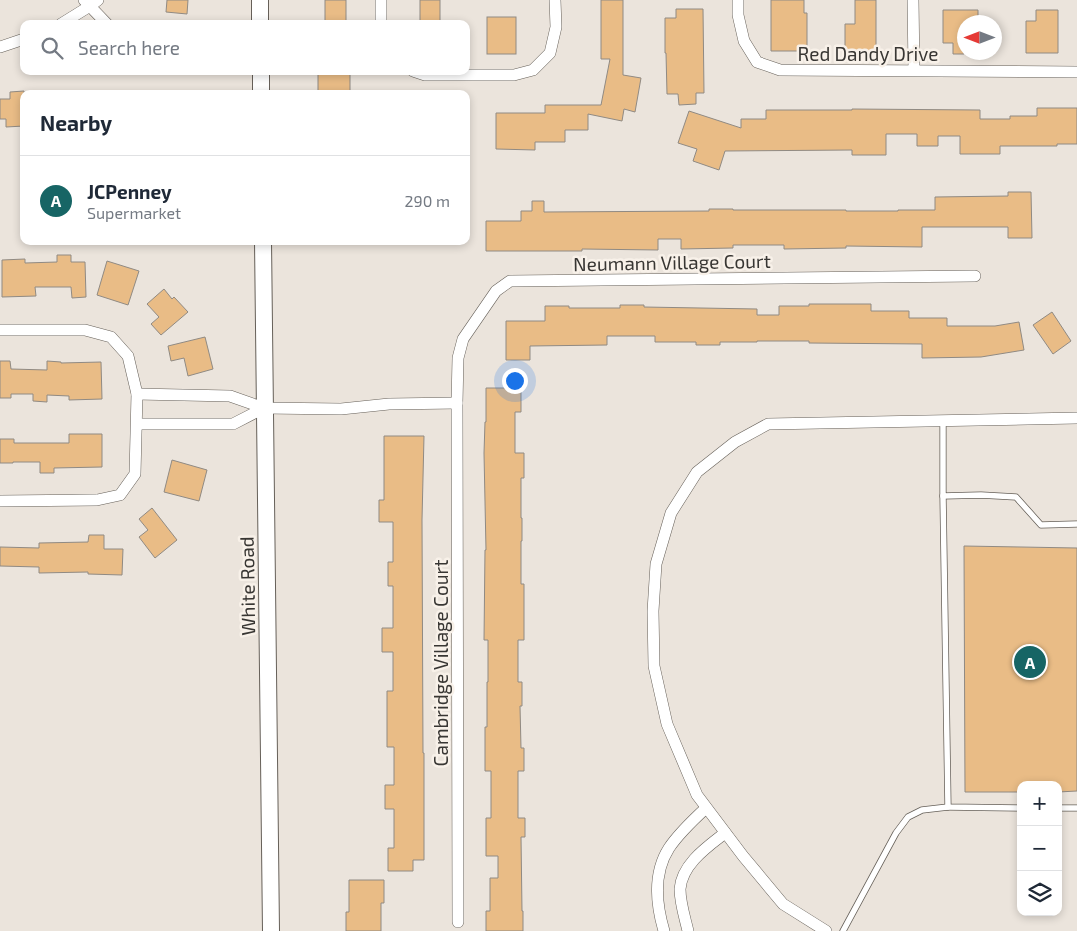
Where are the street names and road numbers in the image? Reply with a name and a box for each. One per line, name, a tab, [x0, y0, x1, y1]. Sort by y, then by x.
street label: Red Dandy Drive	[798, 42, 938, 65]
street label: Neumann Village Court	[573, 249, 771, 275]
street label: White Road	[235, 536, 259, 636]
street label: Cambridge Village Court	[429, 560, 452, 766]

